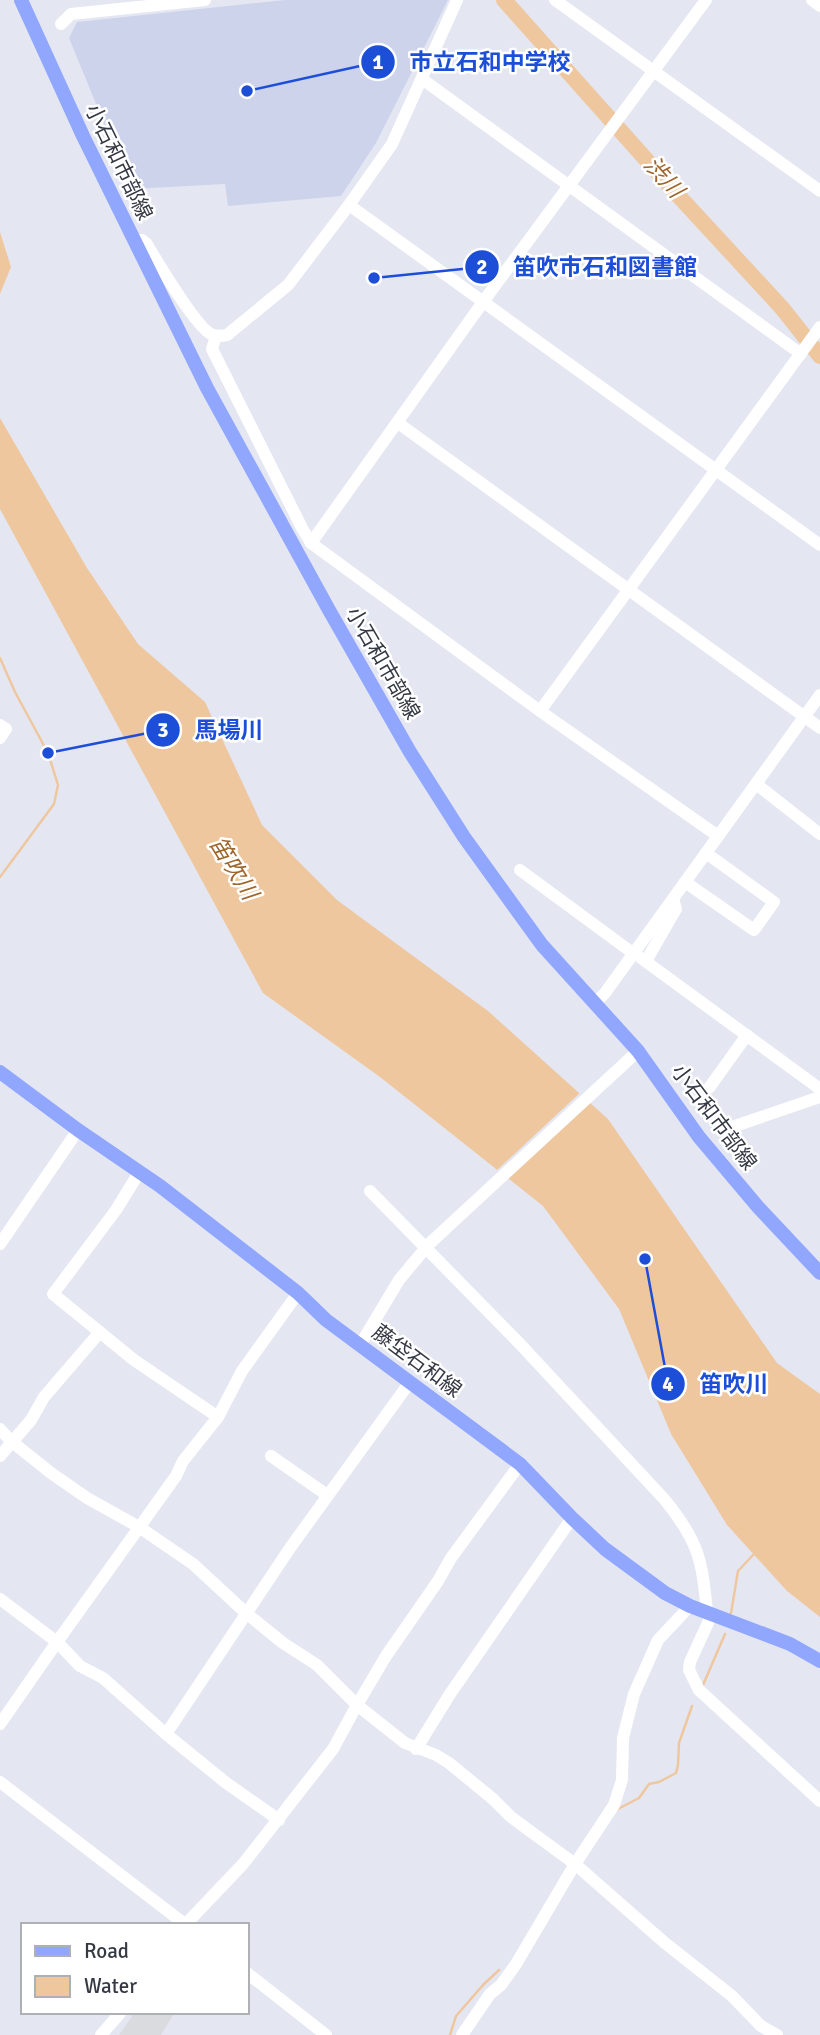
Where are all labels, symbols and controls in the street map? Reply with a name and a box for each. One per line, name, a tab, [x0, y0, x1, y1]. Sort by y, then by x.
callout: 市立石和中学校	[360, 40, 584, 84]
text: 市立石和中学校	[410, 48, 571, 77]
text: 1	[372, 49, 384, 75]
street label: 小石和市部線	[80, 100, 158, 224]
water label: 渋川	[637, 151, 692, 206]
callout: 笛吹市石和図書館	[464, 245, 711, 289]
text: 笛吹市石和図書館	[513, 253, 697, 282]
text: 2	[476, 254, 488, 280]
street label: 小石和市部線	[340, 602, 426, 724]
callout: 馬場川	[145, 708, 277, 752]
text: 馬場川	[195, 716, 264, 745]
text: 3	[157, 717, 169, 743]
water label: 笛吹川	[203, 831, 266, 908]
street label: 小石和市部線	[666, 1059, 762, 1175]
street label: 藤垈石和線	[367, 1319, 467, 1403]
callout: 笛吹川	[650, 1362, 782, 1406]
text: 笛吹川	[700, 1370, 769, 1399]
text: 4	[662, 1371, 674, 1397]
legend	[21, 1923, 248, 2014]
text: Road	[84, 1938, 129, 1964]
text: Water	[84, 1973, 137, 1999]

